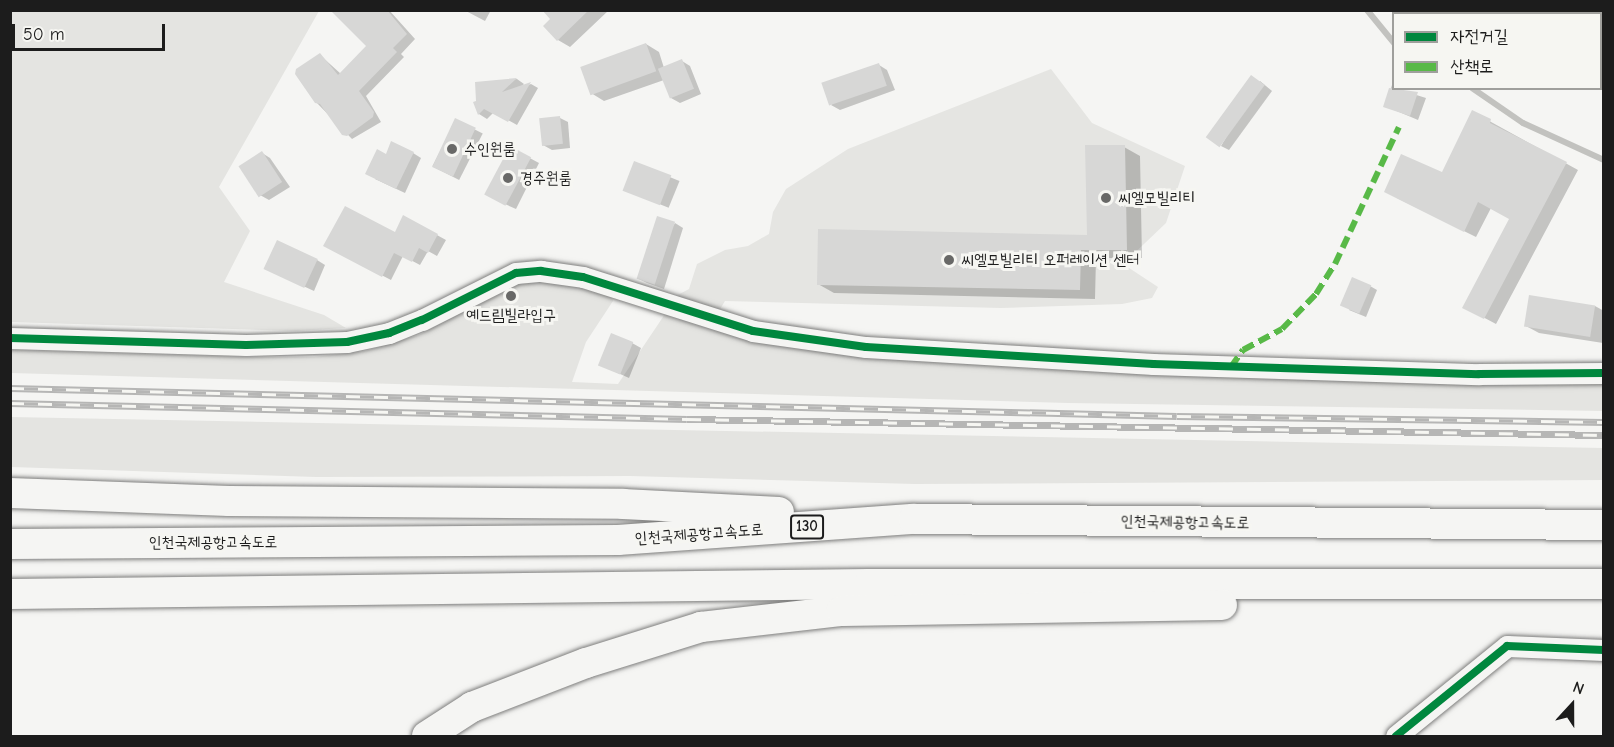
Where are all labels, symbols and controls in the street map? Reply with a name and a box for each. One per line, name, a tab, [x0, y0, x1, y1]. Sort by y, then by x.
scale bar	[15, 12, 168, 50]
legend	[1392, 12, 1602, 90]
text: 50 m	[23, 24, 65, 45]
text: 자전거길	[1450, 26, 1508, 47]
text: 산책로	[1450, 56, 1493, 77]
place label: 수인원룸	[464, 139, 516, 159]
marker: 수인원룸	[445, 142, 459, 156]
place label: 경주원룸	[520, 168, 572, 188]
marker: 경주원룸	[501, 171, 515, 185]
place label: 씨엘모빌리티	[1118, 188, 1195, 208]
marker: 씨엘모빌리티	[1099, 191, 1113, 205]
place label: 씨엘모빌리티 오퍼레이션 센터	[961, 250, 1139, 270]
marker: 씨엘모빌리티 오퍼레이션 센터	[942, 253, 956, 267]
marker: 예드림빌라입구	[504, 289, 518, 303]
place label: 예드림빌라입구	[466, 305, 556, 325]
street label: 인천국제공항고속도로	[1120, 511, 1250, 533]
road number: 130	[789, 515, 825, 539]
street label: 인천국제공항고속도로	[634, 520, 764, 548]
street label: 인천국제공항고속도로	[149, 532, 277, 552]
north arrow	[1542, 675, 1602, 735]
text: N	[1570, 678, 1587, 698]

